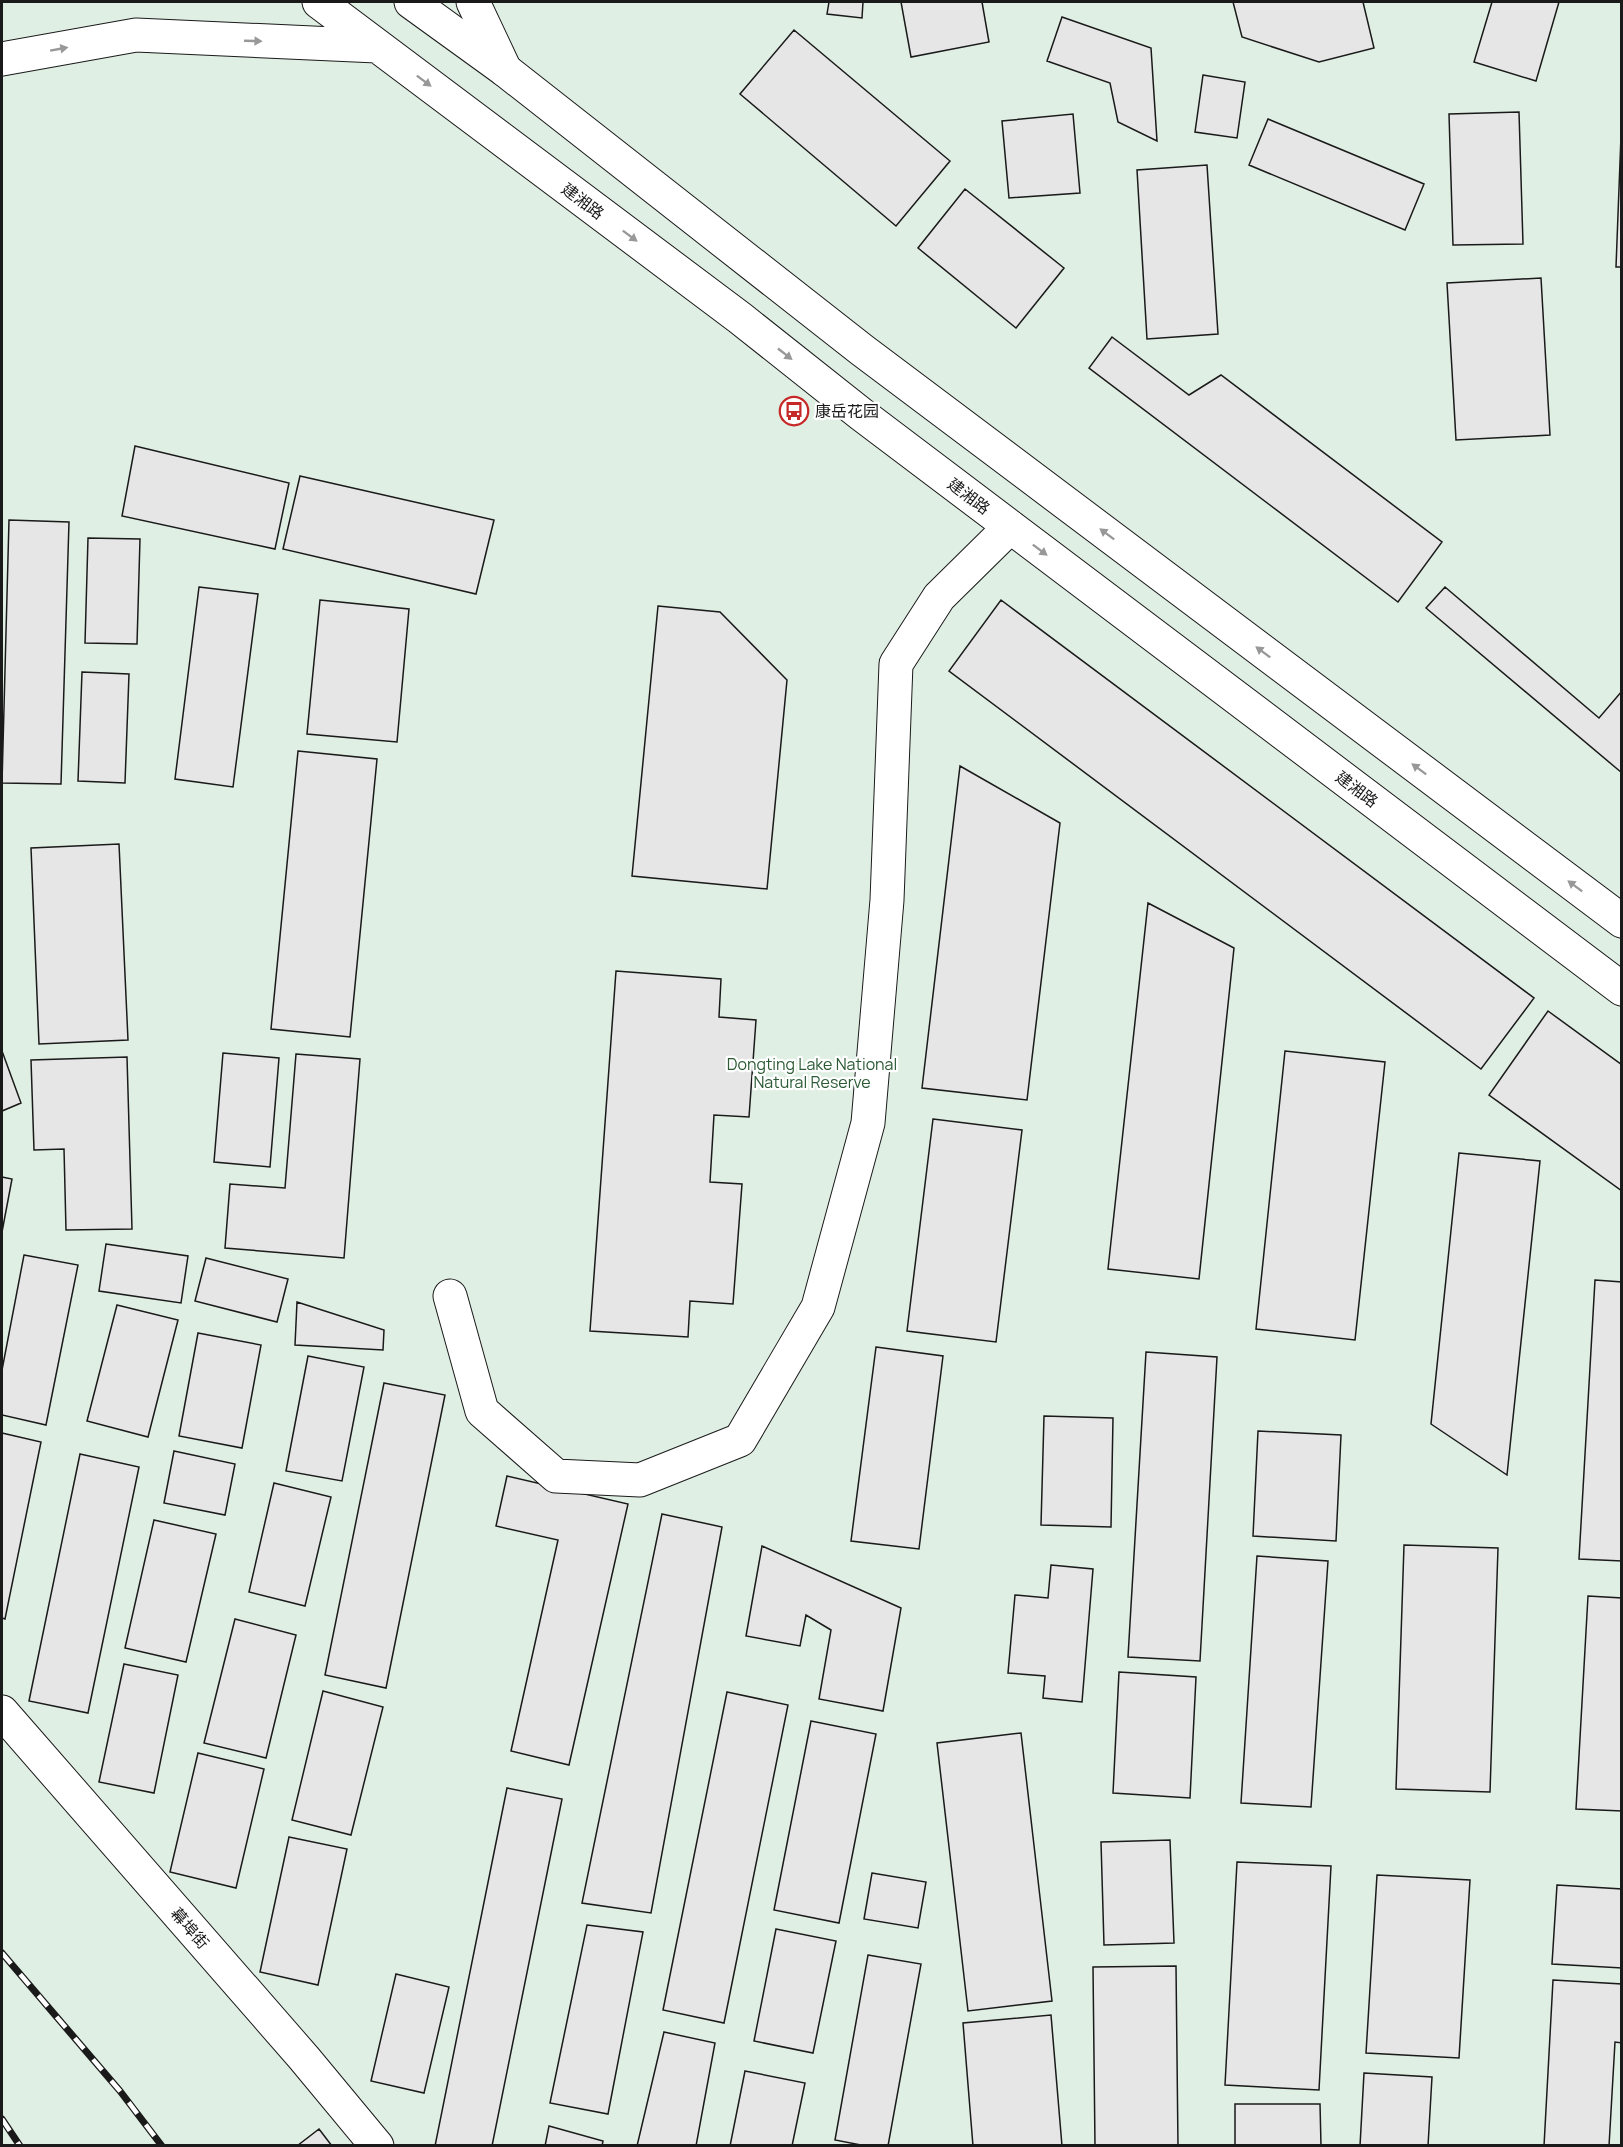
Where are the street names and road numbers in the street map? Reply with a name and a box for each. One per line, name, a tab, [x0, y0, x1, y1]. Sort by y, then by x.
street label: 建湘路	[557, 178, 609, 224]
street label: 建湘路	[943, 473, 995, 519]
street label: 建湘路	[1331, 766, 1383, 812]
street label: 幕埠街	[166, 1903, 214, 1953]

